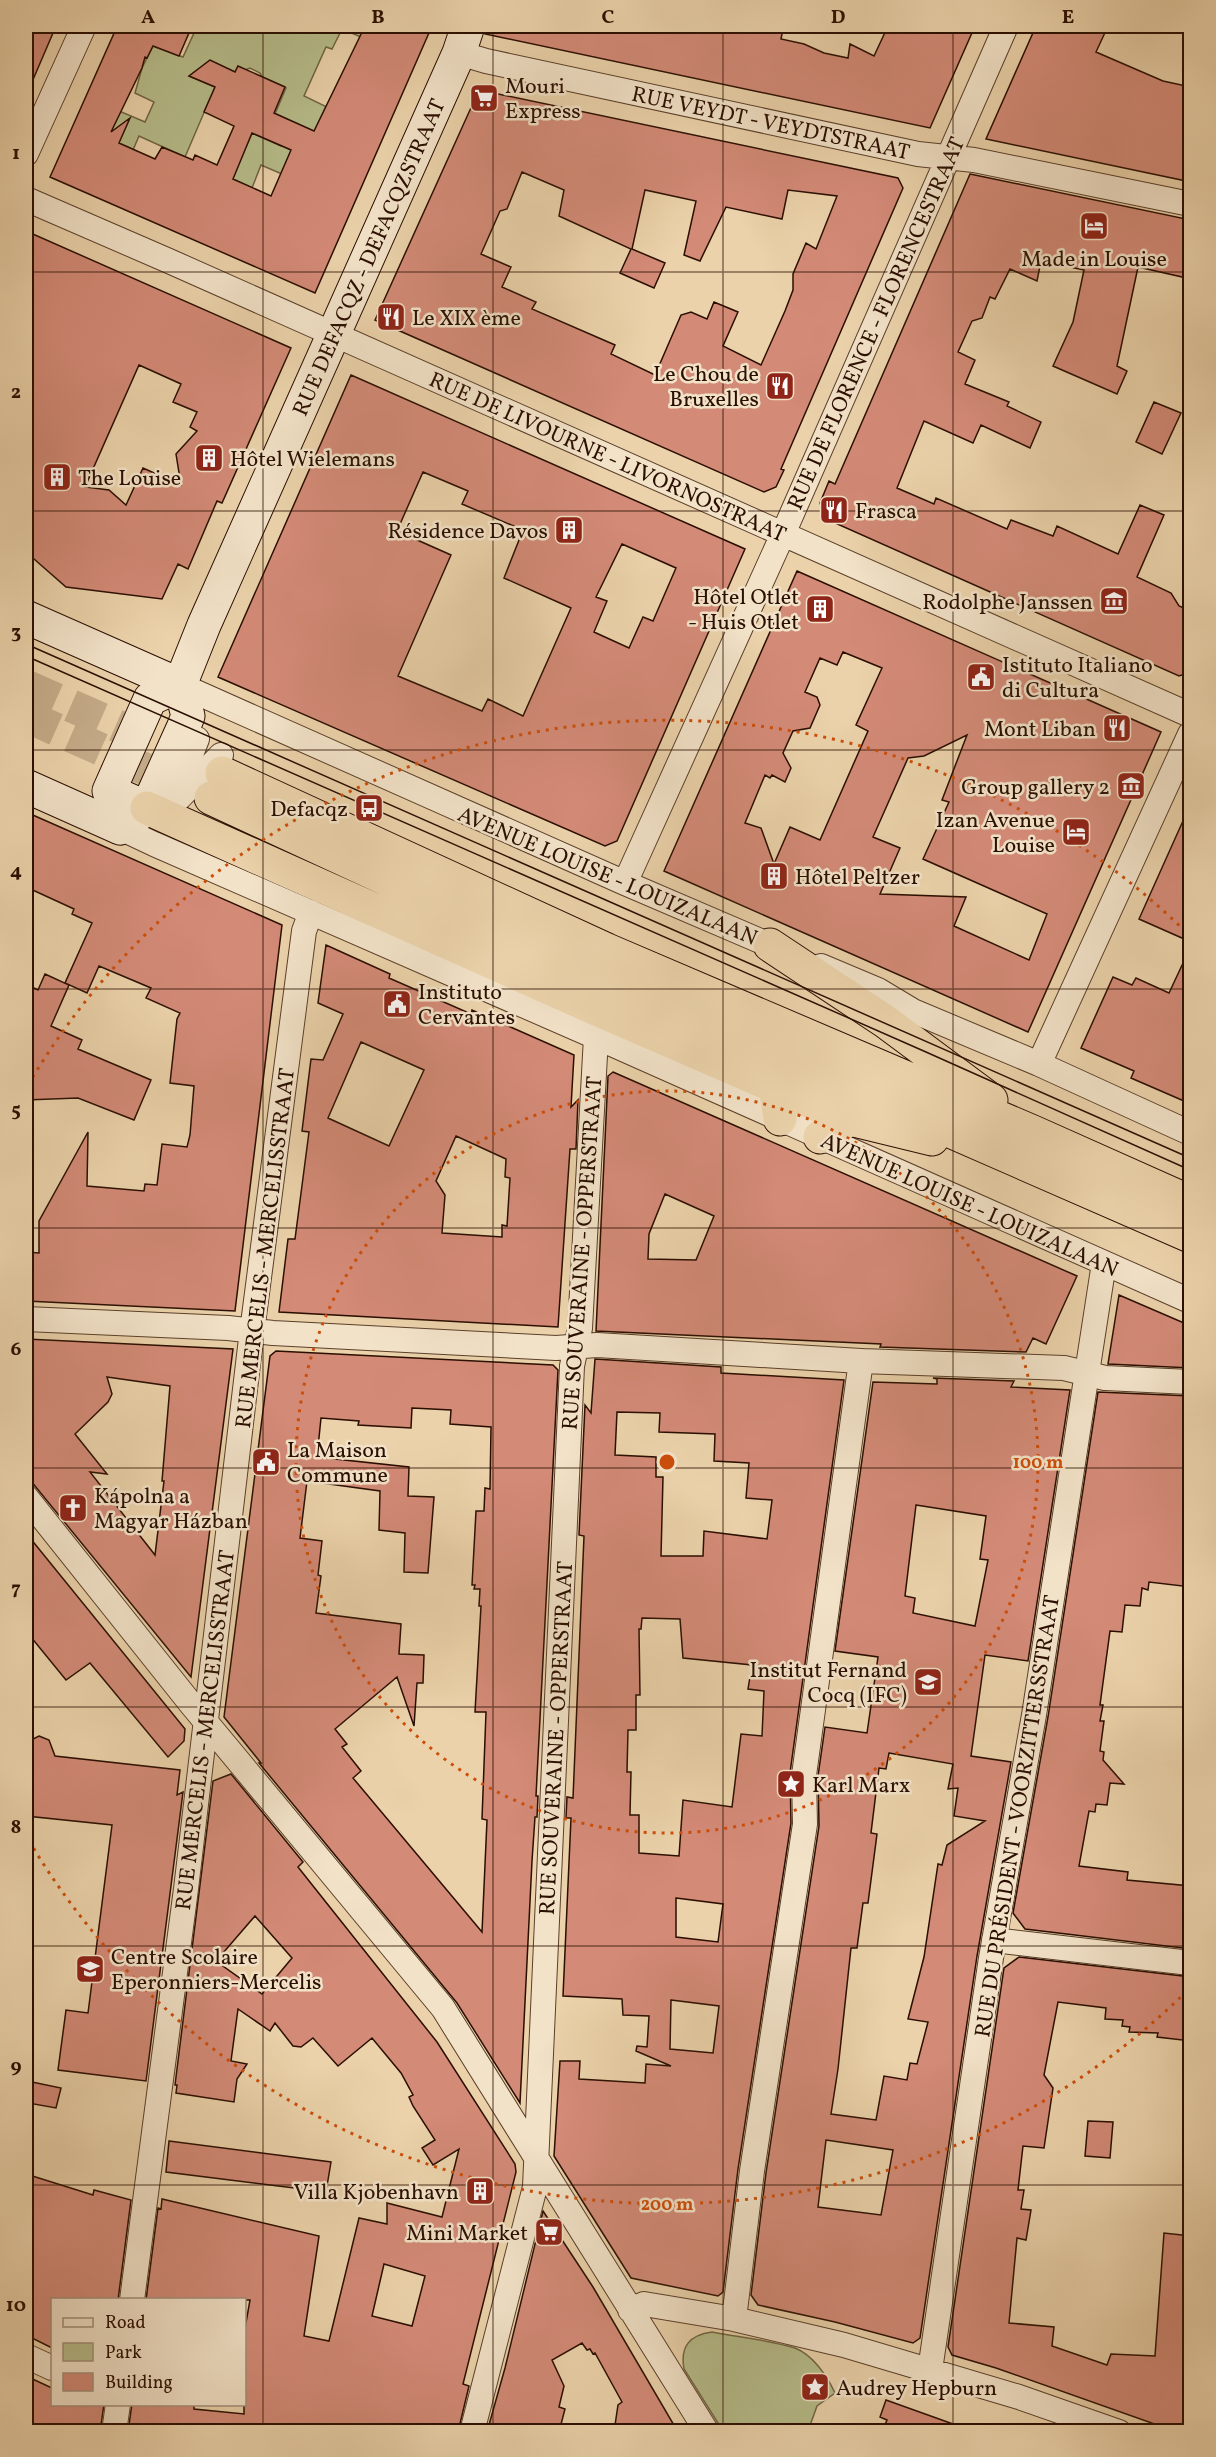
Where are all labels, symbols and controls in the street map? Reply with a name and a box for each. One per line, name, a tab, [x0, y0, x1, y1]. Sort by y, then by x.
text: A	[141, 4, 155, 32]
text: B	[371, 4, 385, 32]
text: C	[602, 4, 615, 32]
text: D	[831, 4, 845, 32]
text: E	[1062, 4, 1074, 32]
place label: Mouri Express	[505, 72, 581, 128]
street label: RUE VEYDT - VEYDTSTRAAT	[629, 80, 913, 169]
supermarket icon: Mouri Express	[468, 82, 500, 114]
street label: RUE DEFACQZ - DEFACQZSTRAAT	[286, 94, 454, 421]
street label: RUE DE FLORENCE - FLORENCESTRAAT	[781, 133, 974, 515]
text: 1	[12, 140, 20, 168]
hotel icon: Made in Louise	[1078, 210, 1110, 242]
place label: Made in Louise	[1021, 245, 1167, 276]
restaurant icon: Le XIX ème	[375, 301, 407, 333]
place label: Le XIX ème	[412, 304, 521, 335]
place label: Le Chou de Bruxelles	[653, 360, 759, 416]
street label: RUE DE LIVOURNE - LIVORNOSTRAAT	[423, 365, 791, 551]
restaurant icon: Le Chou de Bruxelles	[764, 370, 796, 402]
text: 2	[11, 379, 21, 407]
building icon: Hôtel Wielemans	[193, 442, 225, 474]
place label: Hôtel Wielemans	[230, 445, 395, 476]
building icon: The Louise	[41, 461, 73, 493]
place label: The Louise	[78, 464, 181, 495]
restaurant icon: Frasca	[818, 494, 850, 526]
place label: Frasca	[855, 497, 917, 528]
building icon: Résidence Davos	[553, 514, 585, 546]
place label: Résidence Davos	[387, 517, 548, 548]
place label: Hôtel Otlet - Huis Otlet	[688, 583, 799, 639]
museum icon: Rodolphe Janssen	[1098, 585, 1130, 617]
place label: Rodolphe Janssen	[922, 588, 1093, 619]
building icon: Hôtel Otlet - Huis Otlet	[804, 593, 836, 625]
text: 3	[11, 619, 21, 647]
place label: Istituto Italiano di Cultura	[1002, 651, 1153, 707]
public building icon: Istituto Italiano di Cultura	[965, 661, 997, 693]
restaurant icon: Mont Liban	[1101, 712, 1133, 744]
place label: Mont Liban	[984, 715, 1096, 746]
museum icon: Group gallery 2	[1115, 770, 1147, 802]
place label: Group gallery 2	[961, 773, 1110, 804]
bus stop icon: Defacqz	[353, 792, 385, 824]
place label: Defacqz	[270, 795, 348, 826]
street label: AVENUE LOUISE - LOUIZALAAN	[452, 800, 762, 955]
place label: Izan Avenue Louise	[936, 806, 1055, 862]
hotel icon: Izan Avenue Louise	[1060, 816, 1092, 848]
text: 4	[10, 858, 22, 886]
building icon: Hôtel Peltzer	[758, 860, 790, 892]
place label: Hôtel Peltzer	[795, 863, 920, 894]
place label: Instituto Cervantes	[418, 978, 515, 1034]
public building icon: Instituto Cervantes	[381, 988, 413, 1020]
street label: RUE MERCELIS - MERCELISSTRAAT	[229, 1066, 304, 1430]
street label: RUE SOUVERAINE - OPPERSTRAAT	[556, 1075, 611, 1431]
text: 5	[11, 1097, 21, 1125]
street label: AVENUE LOUISE - LOUIZALAAN	[815, 1126, 1123, 1286]
text: 6	[11, 1336, 22, 1364]
place label: La Maison Commune	[287, 1436, 388, 1492]
public building icon: La Maison Commune	[250, 1446, 282, 1478]
text: 100 m	[1013, 1451, 1063, 1476]
centre of rings	[657, 1452, 677, 1472]
place label: Kápolna a Magyar Házban	[94, 1482, 248, 1538]
church icon: Kápolna a Magyar Házban	[57, 1492, 89, 1524]
street label: RUE MERCELIS - MERCELISSTRAAT	[169, 1548, 244, 1912]
street label: RUE SOUVERAINE - OPPERSTRAAT	[533, 1560, 582, 1916]
text: 7	[11, 1575, 21, 1603]
street label: RUE DU PRÉSIDENT - VOORZITTERSSTRAAT	[968, 1593, 1069, 2040]
place label: Institut Fernand Cocq (IFC)	[750, 1656, 907, 1712]
school or university icon: Institut Fernand Cocq (IFC)	[912, 1666, 944, 1698]
place icon: Karl Marx	[775, 1768, 807, 1800]
place label: Karl Marx	[812, 1771, 910, 1802]
text: 8	[11, 1814, 21, 1842]
place label: Centre Scolaire Eperonniers-Mercelis	[111, 1943, 321, 1999]
school or university icon: Centre Scolaire Eperonniers-Mercelis	[74, 1953, 106, 1985]
text: 9	[10, 2053, 22, 2081]
building icon: Villa Kjobenhavn	[464, 2175, 496, 2207]
place label: Villa Kjobenhavn	[293, 2178, 459, 2209]
text: 200 m	[641, 2193, 693, 2218]
supermarket icon: Mini Market	[533, 2216, 565, 2248]
place label: Mini Market	[406, 2219, 528, 2250]
text: 10	[6, 2292, 26, 2320]
legend	[51, 2298, 246, 2406]
text: Road	[105, 2311, 146, 2336]
text: Park	[105, 2341, 142, 2366]
text: Building	[105, 2371, 173, 2396]
place icon: Audrey Hepburn	[799, 2371, 831, 2403]
place label: Audrey Hepburn	[836, 2374, 997, 2405]

